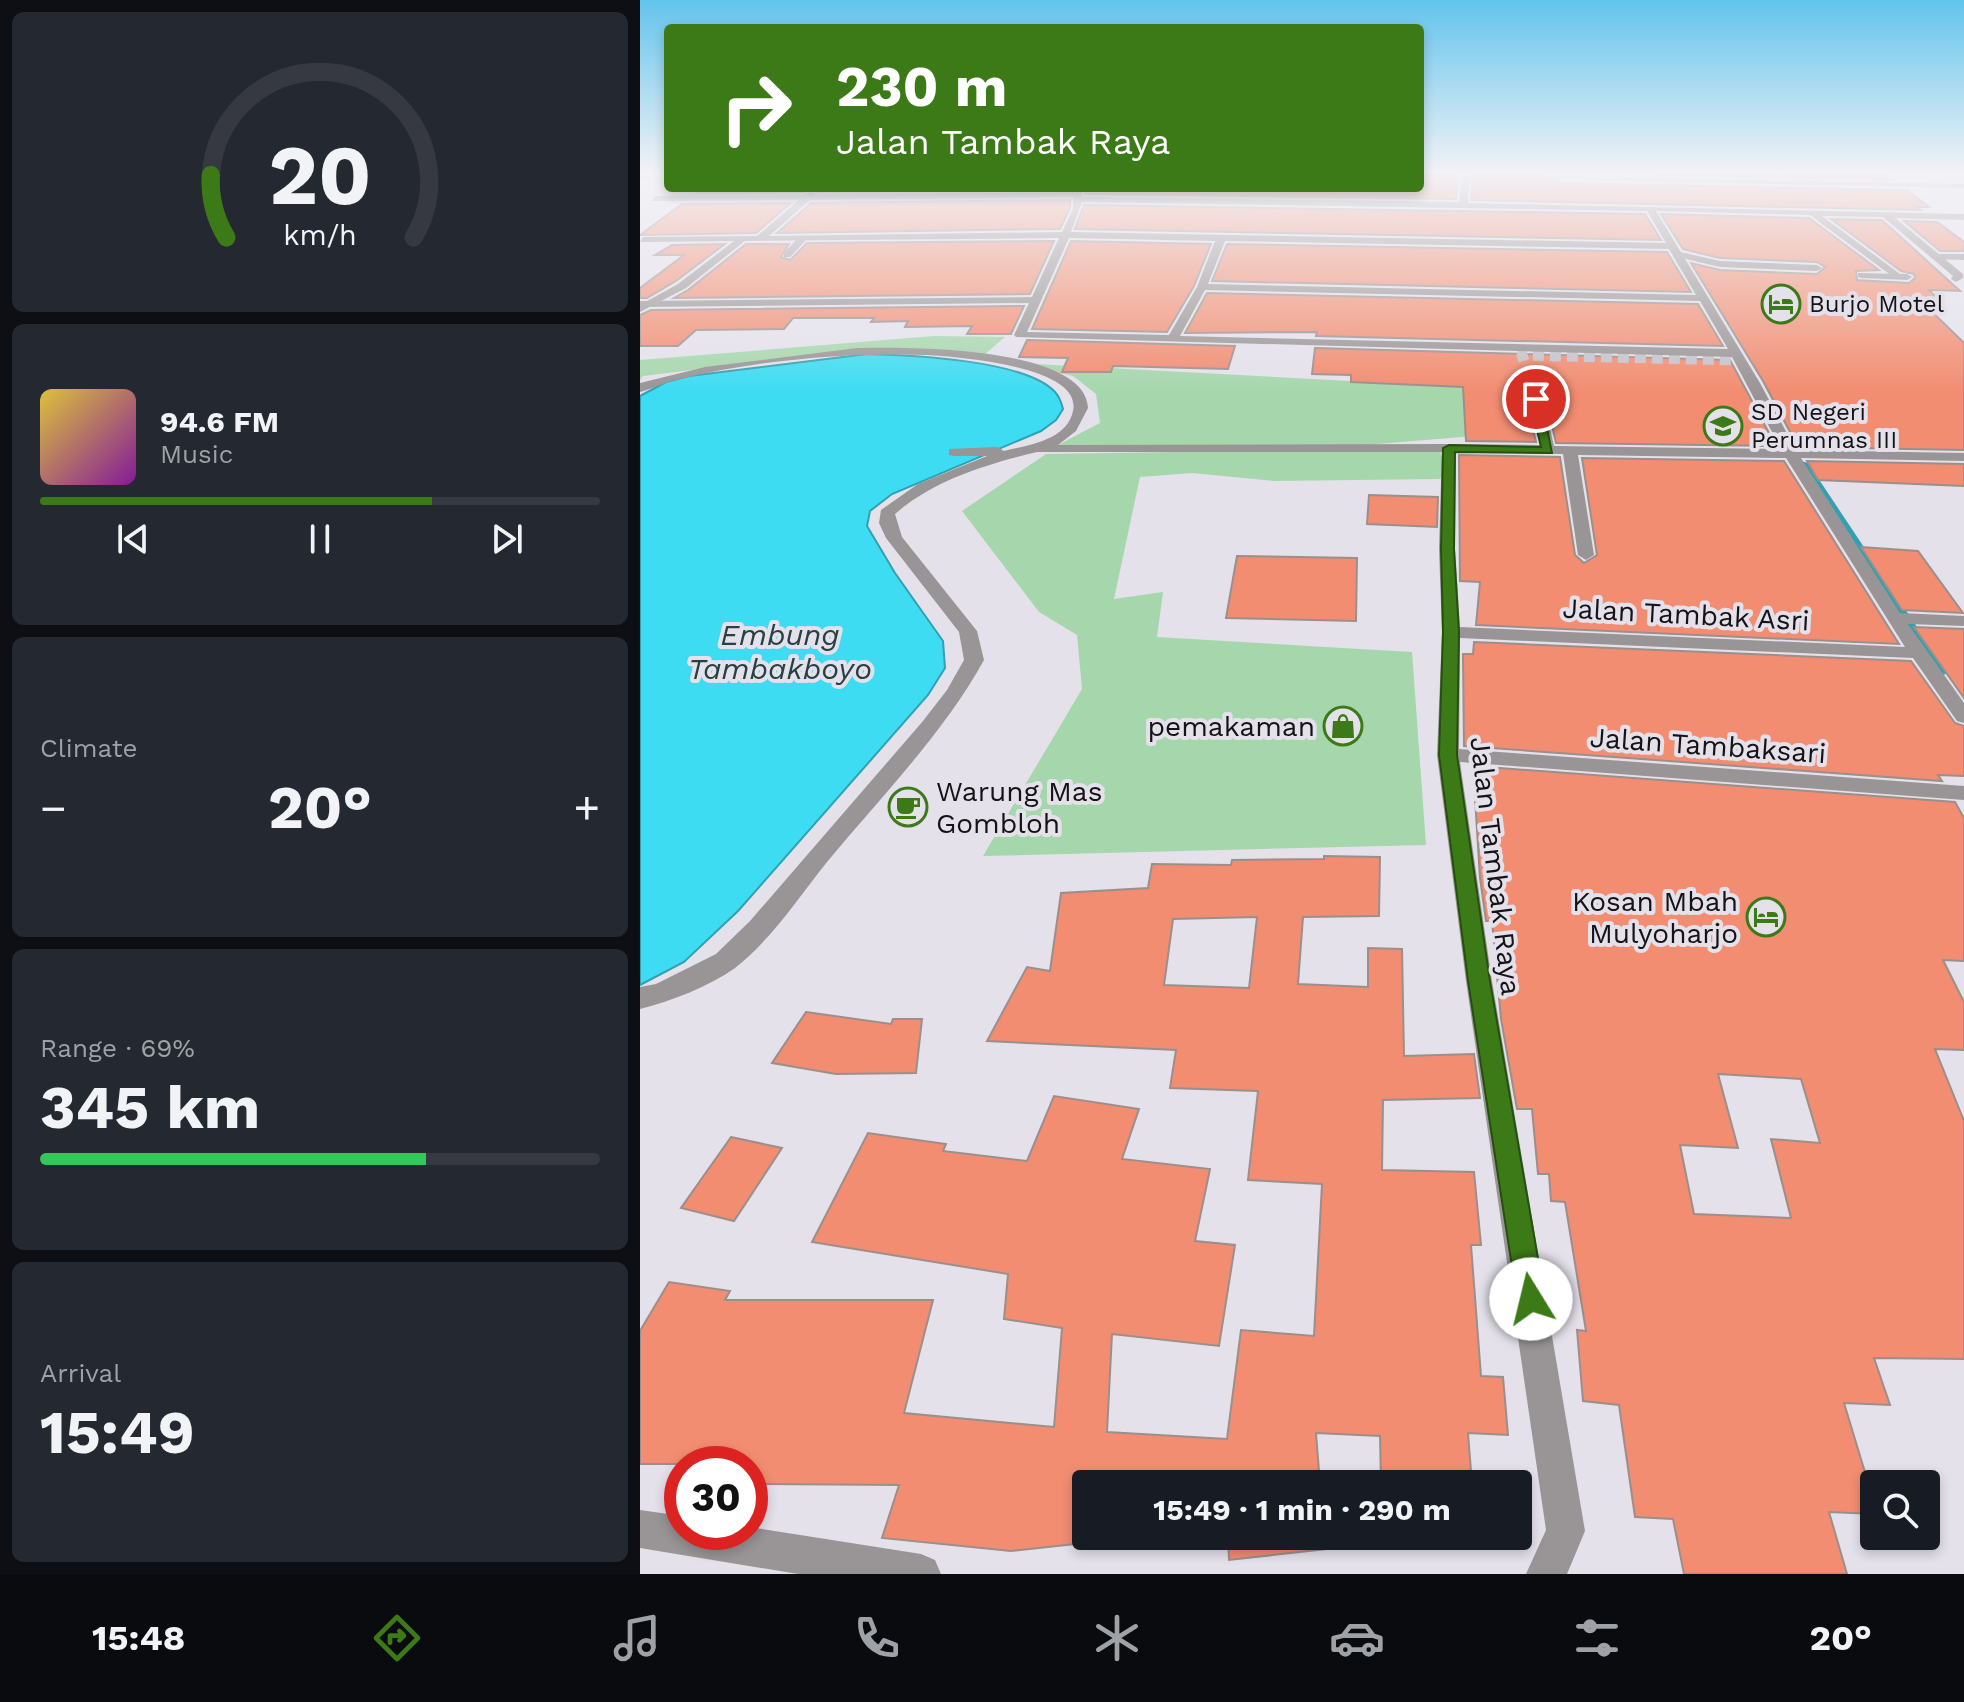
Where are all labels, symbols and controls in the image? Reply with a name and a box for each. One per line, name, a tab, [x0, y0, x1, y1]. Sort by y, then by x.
text: 230 m	[836, 54, 1007, 120]
icon: right	[704, 56, 808, 160]
text: Jalan Tambak Raya	[836, 121, 1170, 163]
text: 20	[268, 127, 372, 224]
text: km/h	[283, 218, 357, 252]
hotel icon: Burjo Motel	[1760, 283, 1802, 325]
place label: Burjo Motel	[1809, 290, 1945, 318]
pin	[1502, 365, 1570, 433]
icon: arrive	[1514, 377, 1558, 421]
place label: SD Negeri Perumnas III	[1751, 398, 1897, 454]
text: 94.6 FM	[160, 404, 279, 439]
school or university icon: SD Negeri Perumnas III	[1702, 405, 1744, 447]
text: Music	[160, 439, 233, 469]
icon: previous	[111, 517, 155, 561]
icon: pause	[298, 517, 342, 561]
icon: next	[485, 517, 529, 561]
street label: Jalan Tambak Asri	[1562, 592, 1810, 637]
water label: Embung Tambakboyo	[688, 617, 872, 686]
shop icon: pemakaman	[1322, 705, 1364, 747]
place label: pemakaman	[1147, 710, 1315, 743]
street label: Jalan Tambaksari	[1589, 721, 1827, 770]
text: Climate	[40, 733, 138, 763]
street label: Jalan Tambak Raya	[1463, 735, 1528, 997]
text: 20°	[268, 772, 372, 843]
place label: Warung Mas Gombloh	[936, 775, 1102, 840]
text: −	[40, 782, 67, 834]
text: +	[573, 782, 600, 834]
cafe icon: Warung Mas Gombloh	[887, 786, 929, 828]
place label: Kosan Mbah Mulyoharjo	[1572, 885, 1738, 950]
hotel icon: Kosan Mbah Mulyoharjo	[1745, 896, 1787, 938]
text: Range · 69%	[40, 1033, 195, 1063]
text: 345 km	[40, 1072, 260, 1143]
position arrow	[1489, 1257, 1573, 1341]
text: Arrival	[40, 1358, 121, 1388]
text: 15:49	[40, 1397, 195, 1468]
speed limit sign: 30	[664, 1446, 768, 1550]
map controls	[1860, 1470, 1940, 1550]
button: search	[1860, 1470, 1940, 1550]
text: 15:49 · 1 min · 290 m	[1153, 1492, 1451, 1527]
icon: directions	[369, 1610, 425, 1666]
icon: music	[609, 1610, 665, 1666]
icon: phone	[849, 1610, 905, 1666]
icon: climate	[1089, 1610, 1145, 1666]
icon: car	[1329, 1610, 1385, 1666]
icon: filters	[1569, 1610, 1625, 1666]
text: 15:48	[92, 1617, 185, 1659]
text: 20°	[1809, 1617, 1872, 1659]

